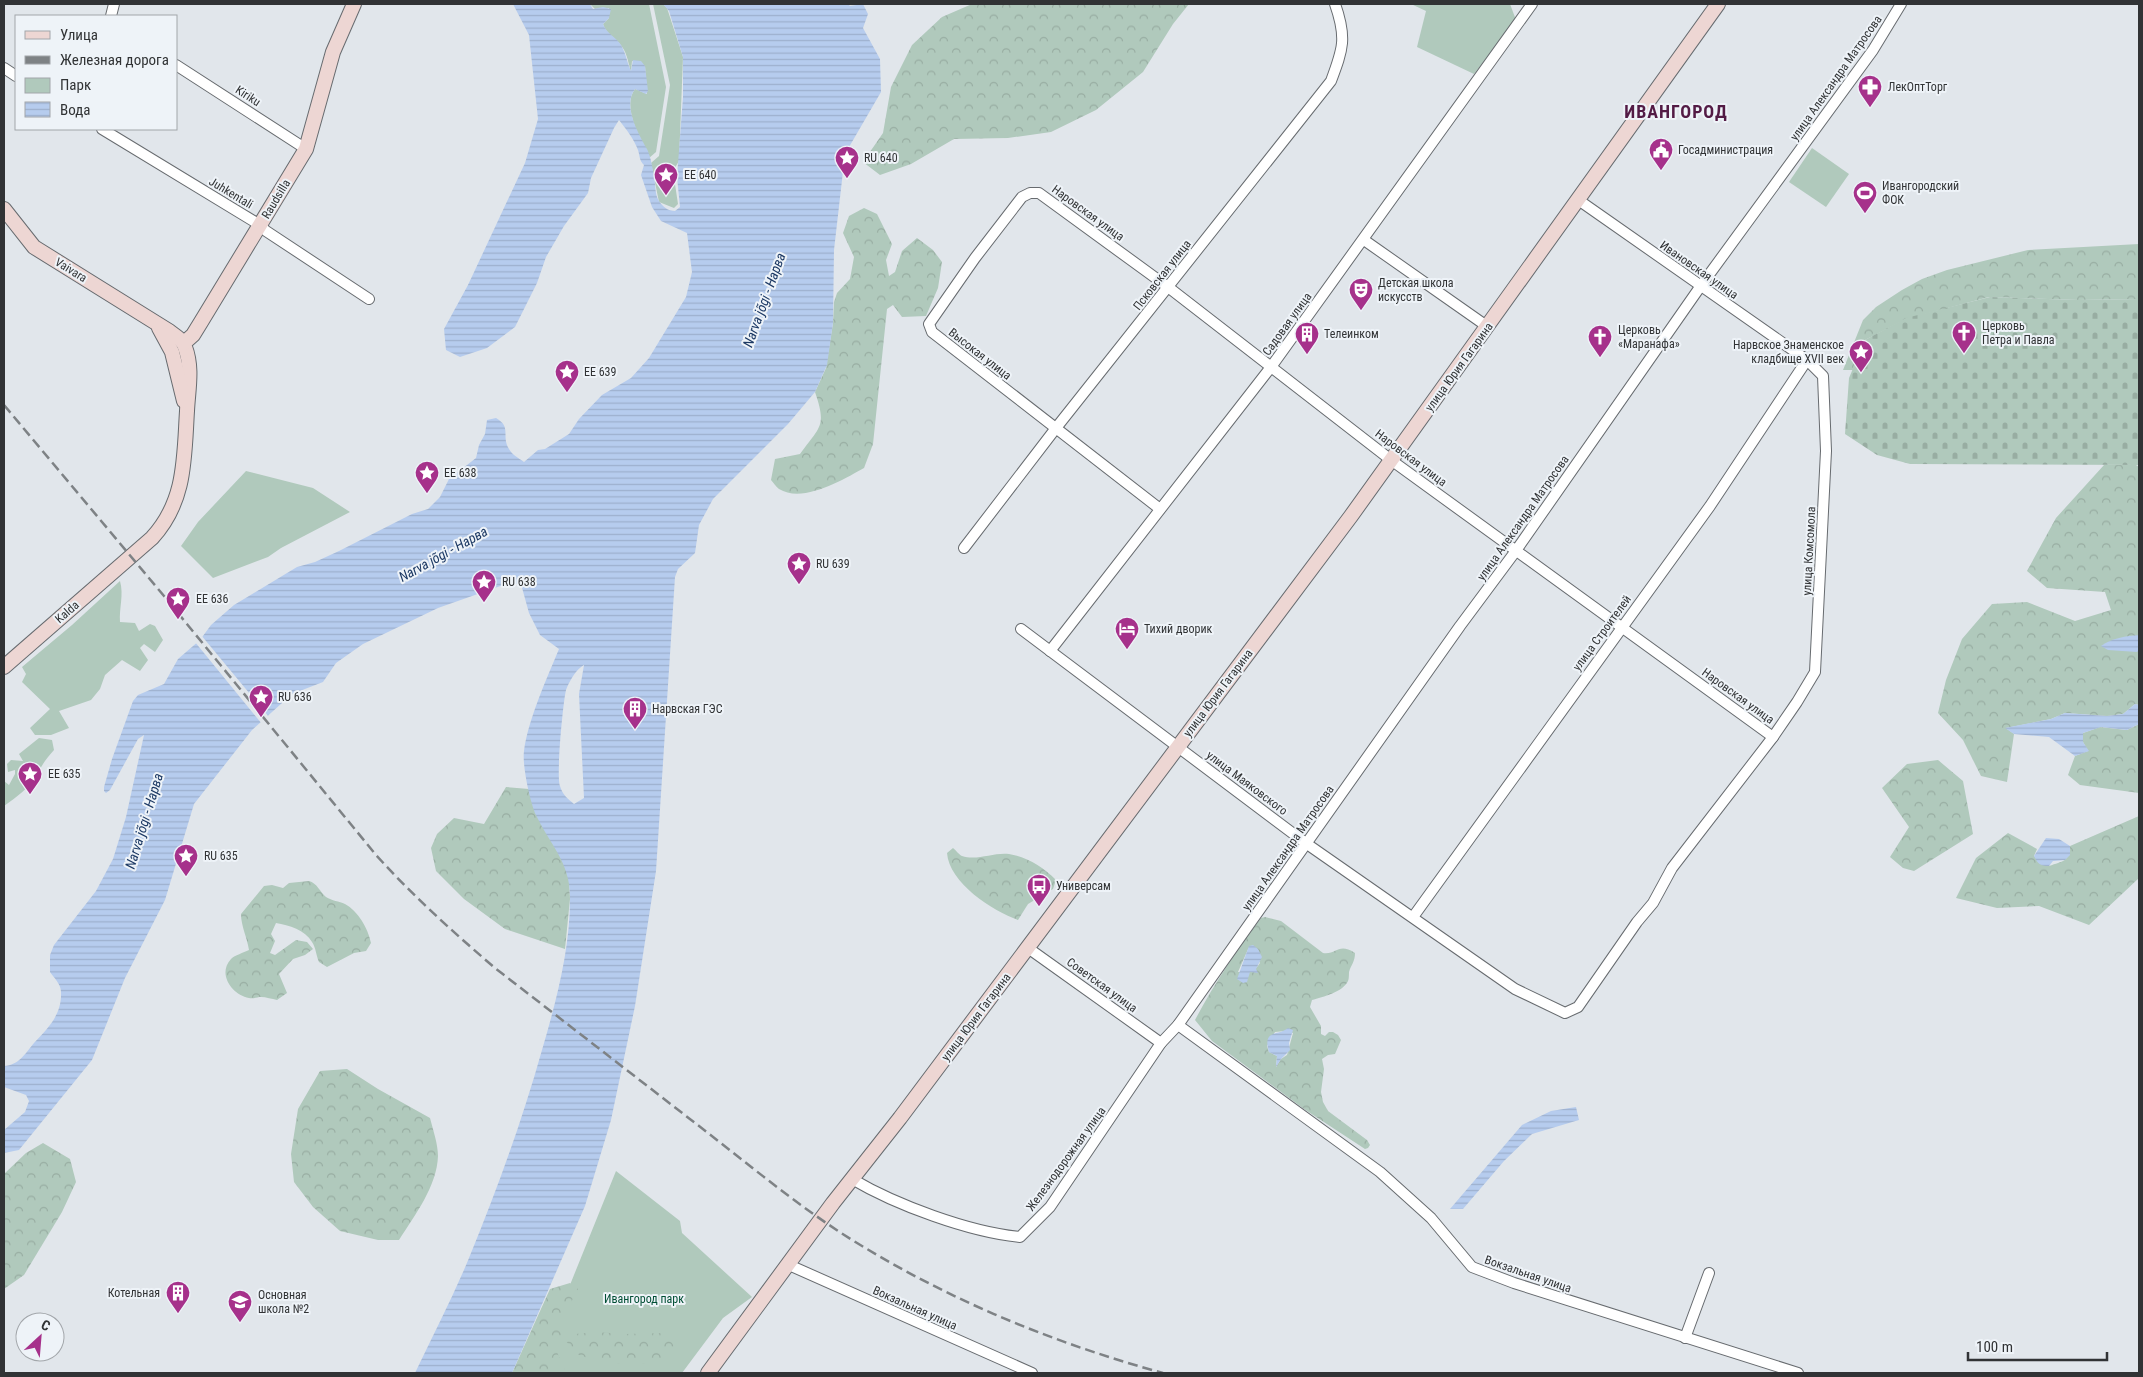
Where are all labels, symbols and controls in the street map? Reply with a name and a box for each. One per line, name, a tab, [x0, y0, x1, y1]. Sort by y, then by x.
street label: улица Александра Матросова	[1787, 13, 1885, 143]
legend	[15, 15, 178, 130]
text: Улица	[60, 26, 98, 44]
text: Железная дорога	[60, 51, 169, 69]
pharmacy icon: ЛекОптТорг	[1857, 74, 1883, 108]
text: Парк	[60, 76, 91, 94]
place label: ЛекОптТорг	[1888, 80, 1948, 94]
street label: Kiriku	[233, 83, 263, 109]
text: Вода	[60, 101, 90, 119]
district label: ИВАНГОРОД	[1624, 101, 1728, 122]
public building icon: Госадминистрация	[1648, 137, 1674, 171]
place label: Госадминистрация	[1678, 143, 1773, 157]
place icon: RU 640	[834, 145, 860, 179]
place label: RU 640	[864, 151, 898, 165]
place icon: EE 640	[653, 162, 679, 196]
place label: EE 640	[684, 168, 717, 182]
street label: Juhkentali	[206, 174, 256, 212]
street label: Raudsilla	[259, 177, 293, 221]
place label: Ивангородский ФОК	[1882, 179, 1959, 207]
sports icon: Ивангородский ФОК	[1852, 180, 1878, 214]
street label: Наровская улица	[1049, 182, 1127, 244]
street label: Псковская улица	[1130, 237, 1194, 313]
street label: Ивановская улица	[1657, 238, 1741, 302]
water label: Narva jõgi - Нарва	[740, 251, 788, 349]
street label: Vaivara	[52, 255, 90, 285]
place label: Детская школа искусств	[1378, 276, 1454, 304]
theatre icon: Детская школа искусств	[1348, 277, 1374, 311]
street label: Садовая улица	[1259, 290, 1315, 358]
place label: Церковь Петра и Павла	[1982, 319, 2055, 347]
street label: улица Юрия Гагарина	[1422, 320, 1496, 414]
church icon: Церковь Петра и Павла	[1951, 320, 1977, 354]
building icon: Телеинком	[1294, 321, 1320, 355]
place label: Церковь «Маранафа»	[1618, 323, 1680, 351]
church icon: Церковь «Маранафа»	[1587, 324, 1613, 358]
street label: Высокая улица	[946, 325, 1014, 383]
place label: Телеинком	[1324, 327, 1379, 341]
place label: Нарвское Знаменское кладбище XVII век	[1733, 338, 1844, 366]
place icon: Нарвское Знаменское кладбище XVII век	[1848, 339, 1874, 373]
place icon: EE 639	[554, 359, 580, 393]
place label: EE 639	[584, 365, 617, 379]
street label: Наровская улица	[1373, 427, 1450, 490]
street label: улица Александра Матросова	[1474, 453, 1572, 583]
place icon: EE 638	[414, 460, 440, 494]
place label: EE 638	[444, 466, 477, 480]
street label: улица Комсомола	[1800, 506, 1818, 596]
water label: Narva jõgi - Нарва	[396, 523, 490, 585]
place icon: RU 639	[786, 551, 812, 585]
place label: RU 639	[816, 557, 850, 571]
place icon: RU 638	[471, 569, 497, 603]
place label: RU 638	[502, 575, 536, 589]
place icon: EE 636	[165, 586, 191, 620]
place label: EE 636	[196, 592, 229, 606]
street label: улица Строителей	[1570, 593, 1634, 673]
street label: Kalda	[52, 598, 82, 626]
hotel icon: Тихий дворик	[1114, 616, 1140, 650]
place label: Тихий дворик	[1144, 622, 1212, 636]
street label: улица Юрия Гагарина	[1181, 646, 1256, 740]
street label: Наровская улица	[1699, 665, 1777, 727]
place icon: RU 636	[248, 684, 274, 718]
place label: RU 636	[278, 690, 312, 704]
building icon: Нарвская ГЭС	[622, 696, 648, 730]
place label: Нарвская ГЭС	[652, 702, 723, 716]
street label: улица Маяковского	[1204, 748, 1290, 818]
place icon: EE 635	[17, 761, 43, 795]
place label: EE 635	[48, 767, 81, 781]
water label: Narva jõgi - Нарва	[122, 771, 166, 871]
street label: улица Александра Матросова	[1239, 783, 1337, 913]
place icon: RU 635	[173, 843, 199, 877]
place label: RU 635	[204, 849, 238, 863]
bus stop icon: Универсам	[1026, 873, 1052, 907]
place label: Универсам	[1056, 879, 1111, 893]
street label: Советская улица	[1064, 955, 1140, 1015]
street label: улица Юрия Гагарина	[939, 970, 1014, 1064]
street label: Железнодорожная улица	[1023, 1104, 1109, 1214]
street label: Вокзальная улица	[1483, 1253, 1573, 1295]
building icon: Котельная	[165, 1280, 191, 1314]
street label: Вокзальная улица	[871, 1283, 960, 1333]
place label: Котельная	[108, 1286, 160, 1300]
place label: Основная школа №2	[258, 1288, 309, 1316]
school or university icon: Основная школа №2	[227, 1289, 253, 1323]
park label: Ивангород парк	[604, 1292, 684, 1306]
north arrow	[15, 1312, 65, 1362]
text: С	[39, 1316, 53, 1334]
scale bar	[1968, 1330, 2107, 1362]
text: 100 m	[1976, 1338, 2013, 1356]

